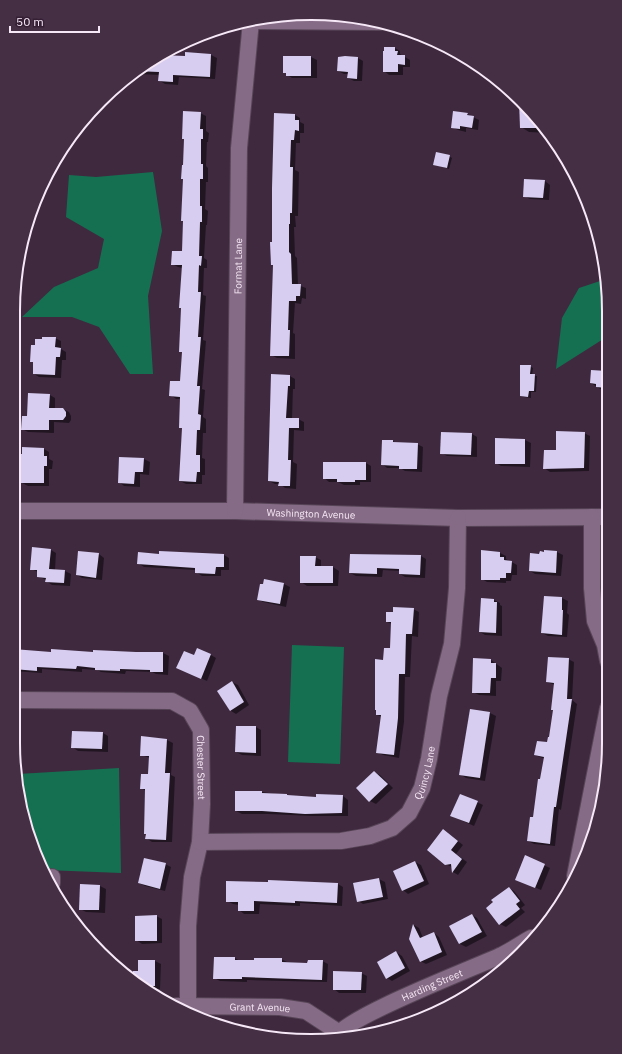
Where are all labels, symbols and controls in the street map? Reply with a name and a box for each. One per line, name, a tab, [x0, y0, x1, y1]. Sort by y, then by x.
scale bar	[10, 8, 99, 34]
text: 50 m	[16, 14, 44, 29]
street label: Format Lane	[231, 237, 245, 294]
street label: Washington Avenue	[266, 505, 356, 521]
street label: Chester Street	[195, 735, 208, 800]
street label: Quincy Lane	[411, 745, 438, 802]
street label: Harding Street	[399, 966, 465, 1004]
street label: Grant Avenue	[229, 1000, 292, 1015]

